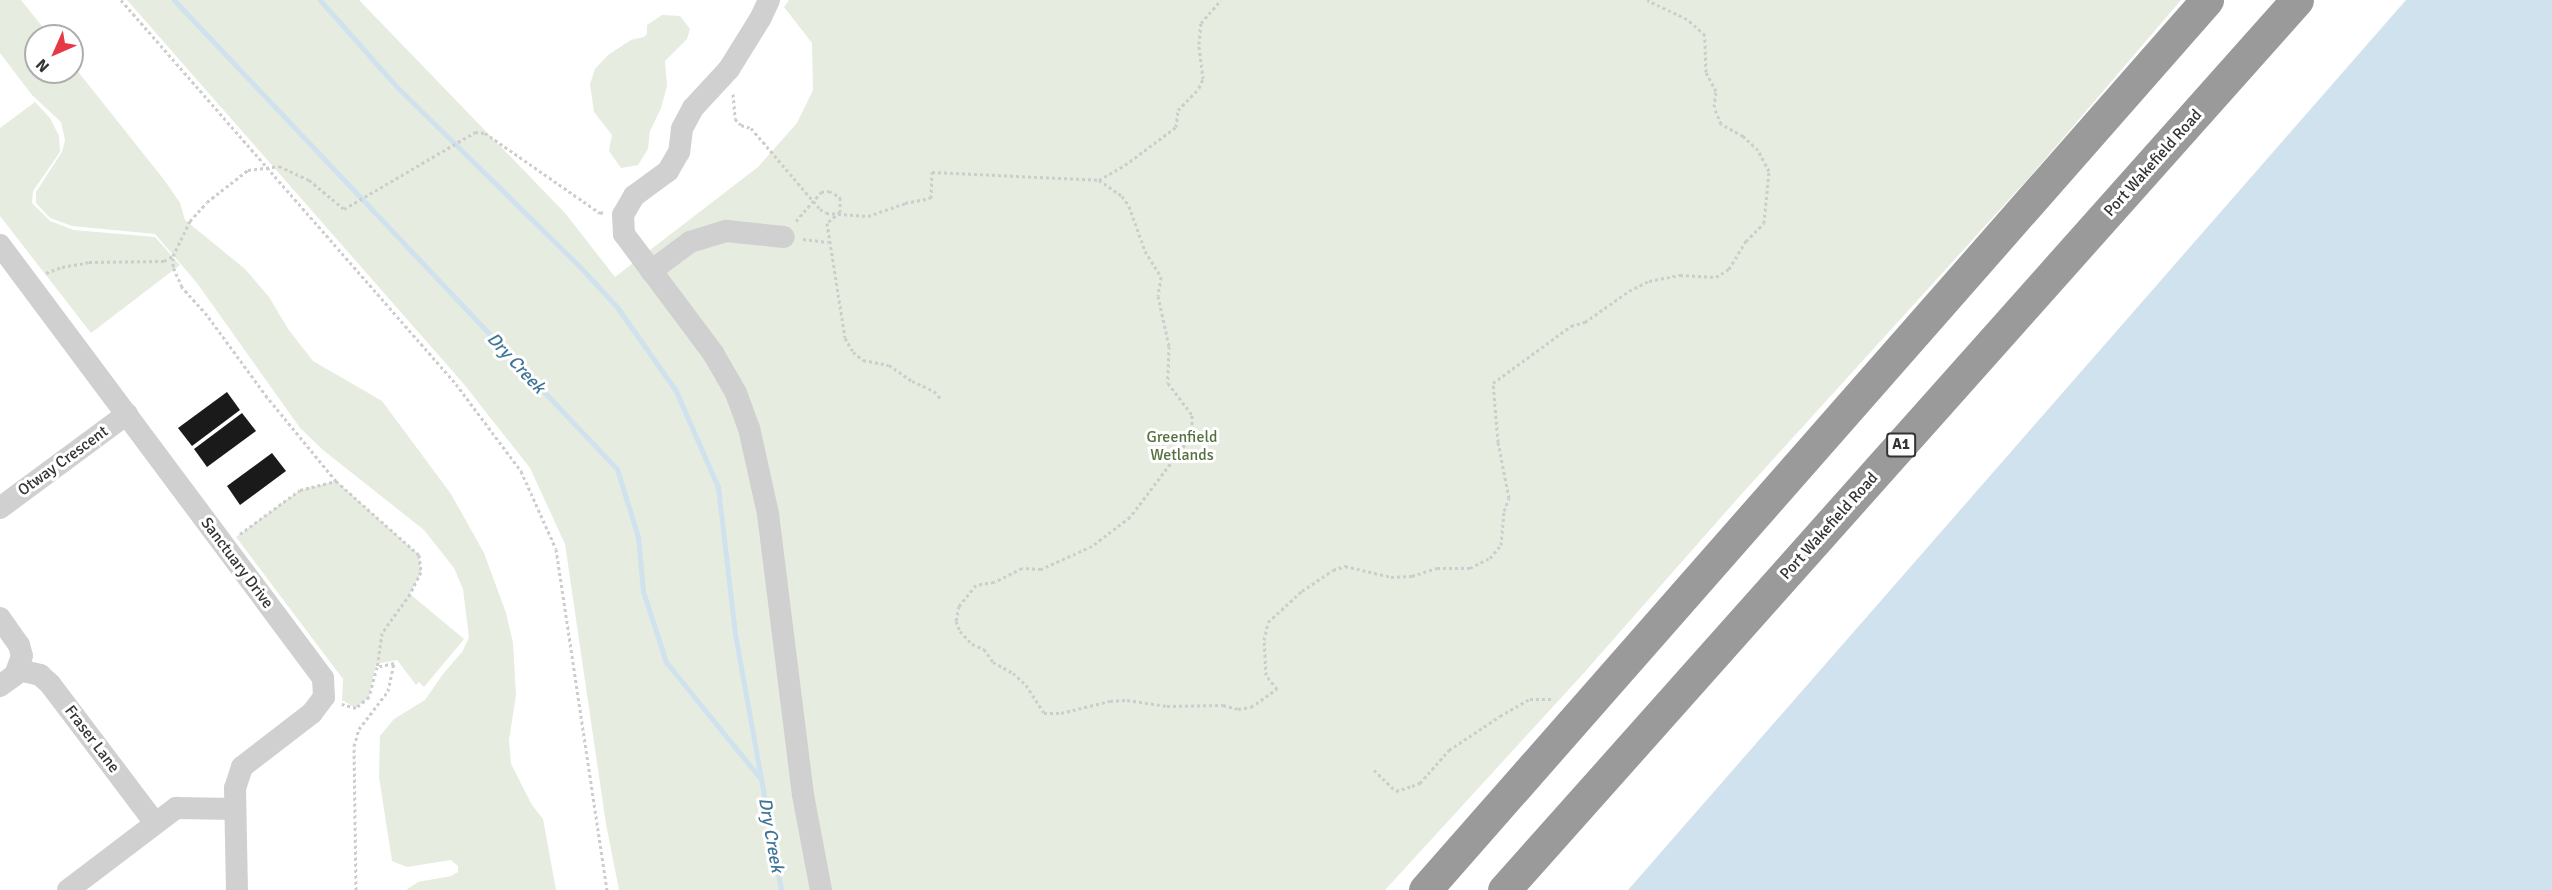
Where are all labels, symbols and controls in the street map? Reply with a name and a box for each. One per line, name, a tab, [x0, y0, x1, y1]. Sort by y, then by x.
north arrow	[24, 24, 84, 84]
text: N	[32, 54, 54, 76]
street label: Port Wakefield Road	[2100, 106, 2206, 220]
water label: Dry Creek	[482, 328, 550, 398]
street label: Otway Crescent	[14, 422, 112, 500]
park label: Greenfield Wetlands	[1147, 427, 1217, 465]
road number: A1	[1886, 433, 1916, 457]
street label: Port Wakefield Road	[1776, 469, 1882, 583]
street label: Sanctuary Drive	[197, 514, 277, 612]
street label: Fraser Lane	[60, 702, 124, 776]
water label: Dry Creek	[754, 796, 788, 874]

